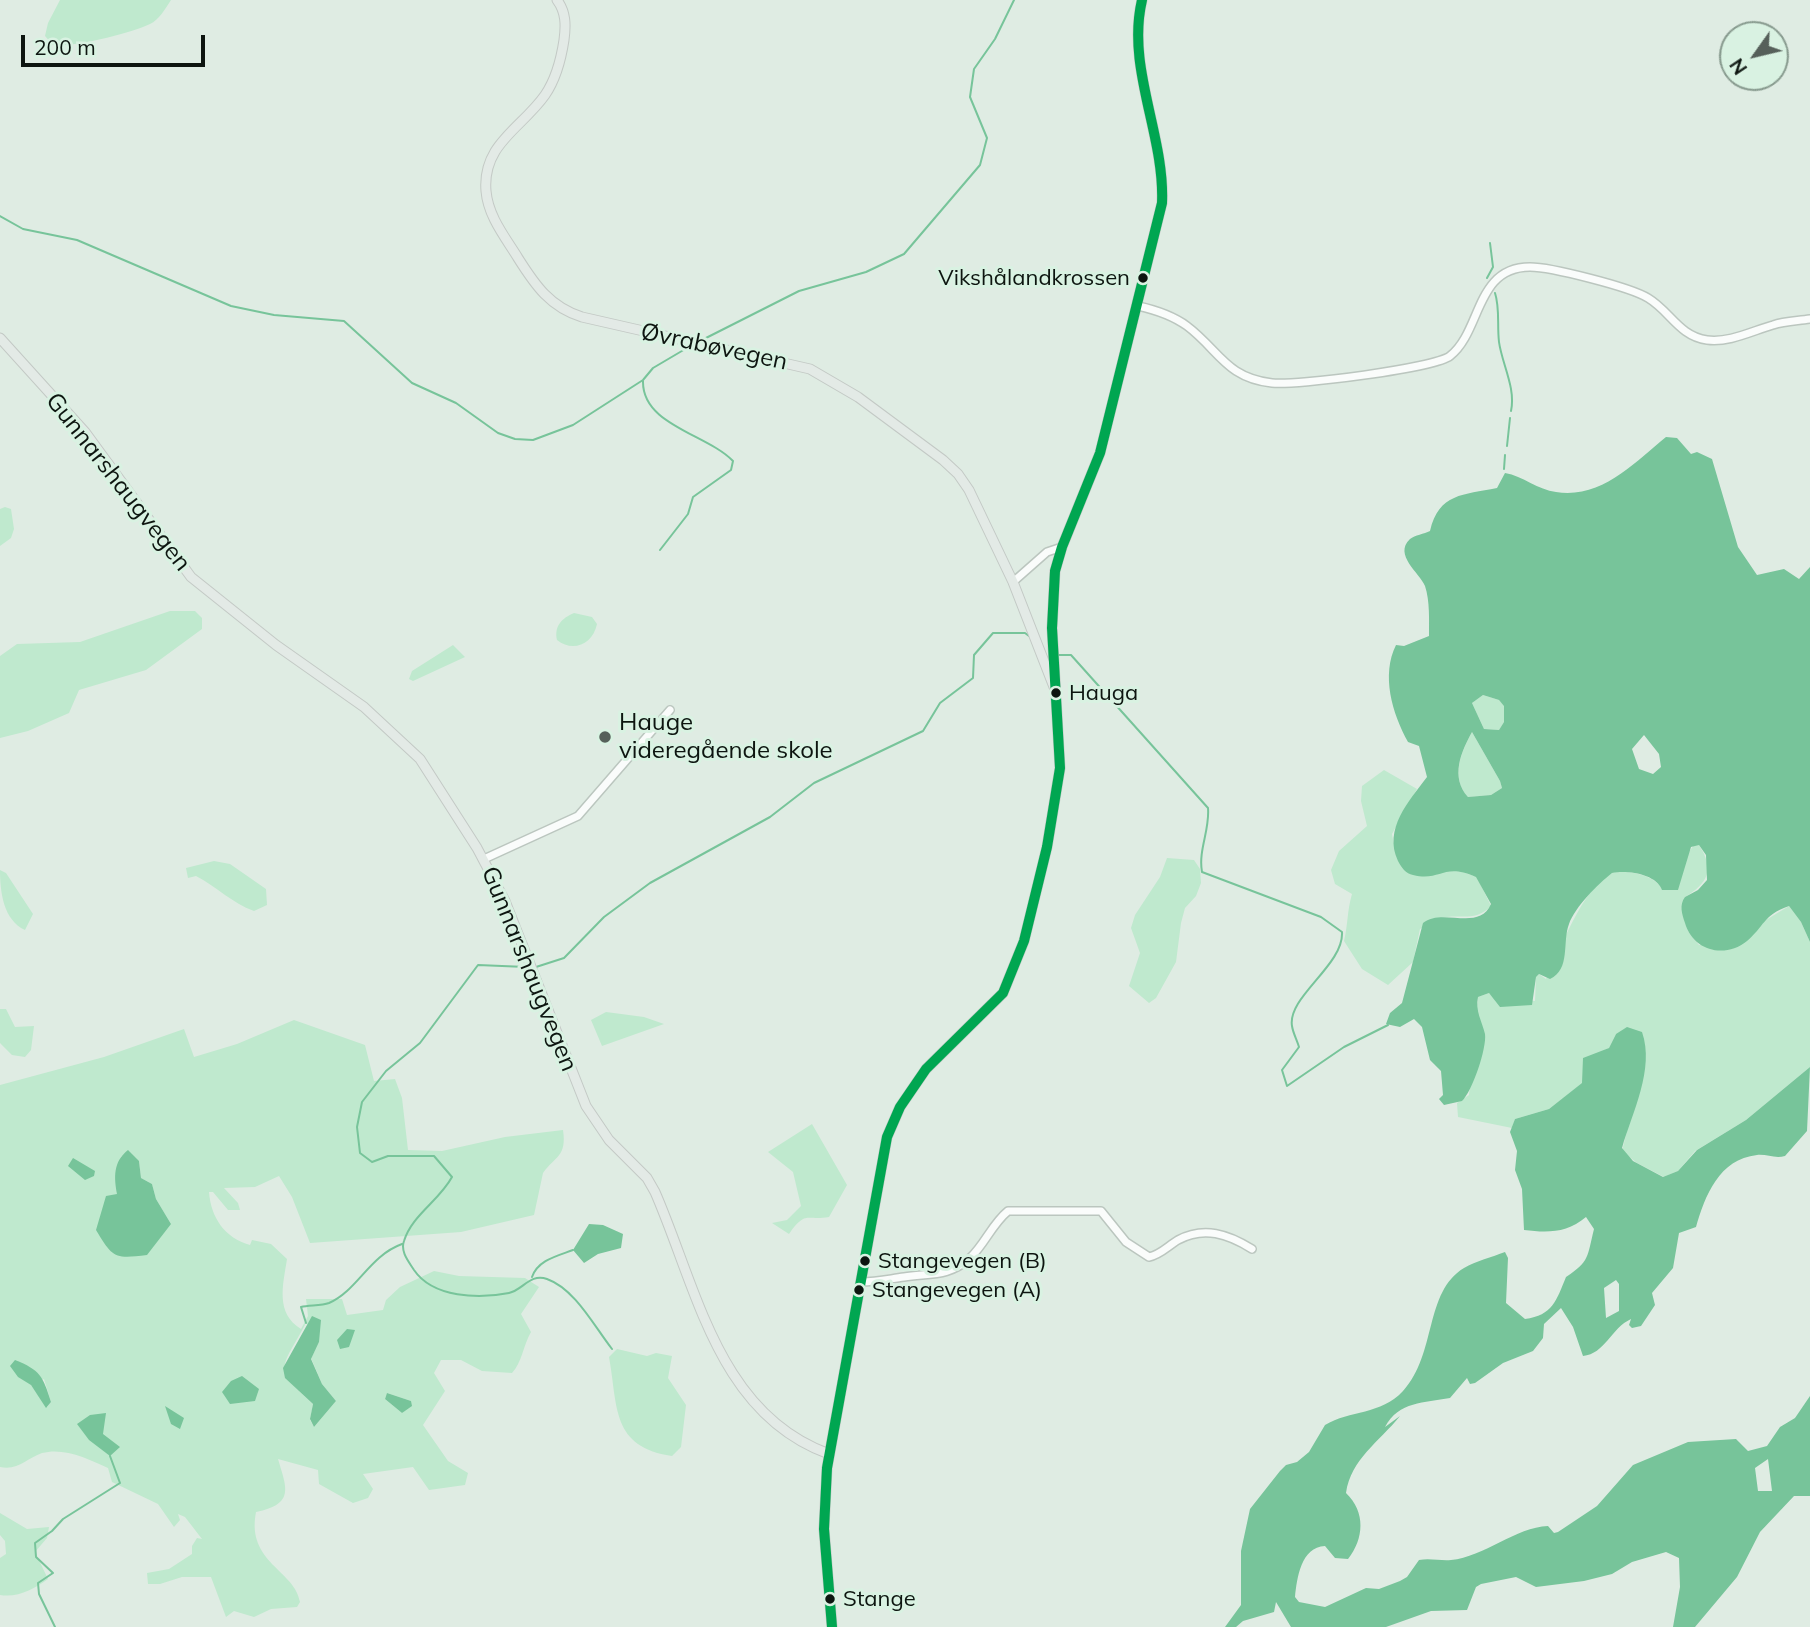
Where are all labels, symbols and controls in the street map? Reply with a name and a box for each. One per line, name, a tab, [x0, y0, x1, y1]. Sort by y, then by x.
scale bar	[24, 21, 208, 65]
north arrow	[1719, 21, 1789, 91]
text: 200 m	[34, 34, 96, 60]
text: N	[1724, 54, 1752, 79]
place label: Vikshålandkrossen	[938, 265, 1130, 291]
marker: Vikshålandkrossen	[1136, 271, 1150, 285]
street label: Øvrabøvegen	[638, 317, 790, 377]
street label: Gunnarshaugvegen	[39, 387, 197, 577]
place label: Hauga	[1069, 680, 1138, 706]
marker: Hauga	[1049, 686, 1063, 700]
place label: Hauge videregående skole	[619, 709, 833, 765]
marker: Hauge videregående skole	[597, 729, 613, 745]
street label: Gunnarshaugvegen	[475, 862, 583, 1076]
place label: Stangevegen (B)	[878, 1248, 1047, 1274]
marker: Stangevegen (B)	[858, 1254, 872, 1268]
place label: Stangevegen (A)	[872, 1277, 1042, 1303]
marker: Stangevegen (A)	[852, 1283, 866, 1297]
place label: Stange	[843, 1586, 916, 1612]
marker: Stange	[823, 1592, 837, 1606]

